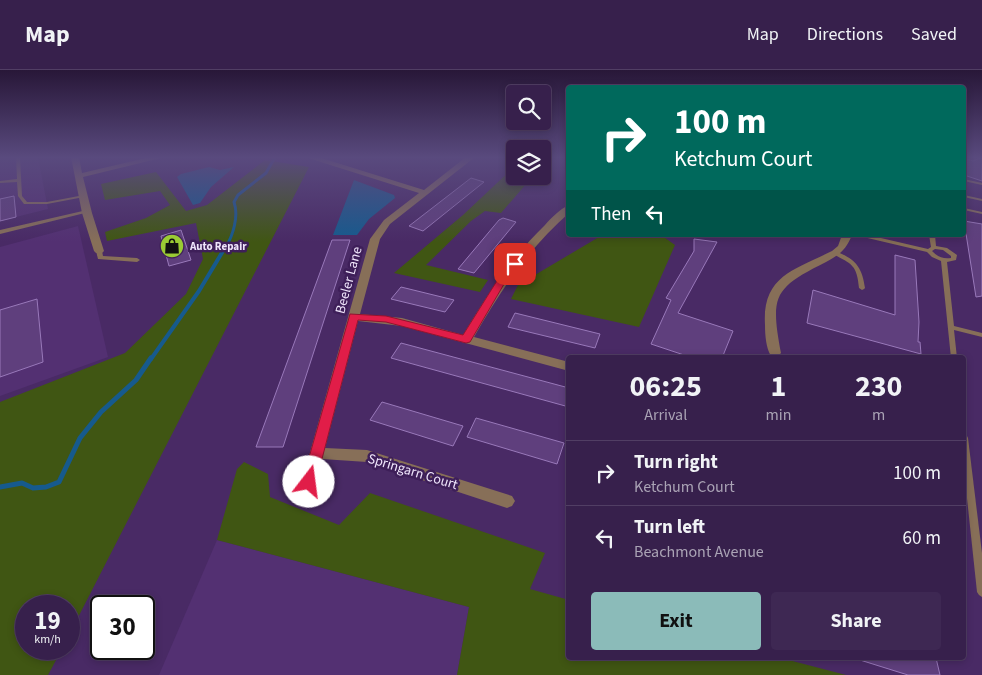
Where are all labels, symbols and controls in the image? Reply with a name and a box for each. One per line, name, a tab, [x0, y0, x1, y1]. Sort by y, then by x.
text: Map	[25, 17, 70, 52]
text: Map	[747, 22, 779, 47]
text: Directions	[807, 22, 883, 47]
text: Saved	[911, 22, 957, 47]
map controls	[506, 85, 551, 185]
button: search	[506, 85, 551, 130]
text: 100 m	[674, 97, 766, 147]
icon: right	[591, 105, 656, 170]
button: layers	[506, 140, 551, 185]
text: Ketchum Court	[674, 143, 813, 175]
icon: left	[641, 200, 669, 228]
text: Then	[591, 201, 631, 228]
shop icon: Auto Repair	[159, 233, 185, 259]
place label: Auto Repair	[189, 239, 247, 254]
pin	[494, 243, 536, 285]
street label: Beeler Lane	[330, 244, 368, 316]
icon: arrive	[501, 250, 529, 278]
text: 06:25	[630, 365, 702, 408]
text: 1	[770, 365, 786, 408]
text: 230	[855, 365, 902, 408]
text: Arrival	[644, 404, 687, 426]
text: min	[765, 404, 791, 426]
text: m	[872, 404, 885, 426]
street label: Springarn Court	[365, 449, 460, 495]
text: Turn right	[634, 449, 718, 476]
position arrow	[282, 455, 334, 507]
icon: right	[591, 459, 619, 487]
text: 100 m	[893, 460, 941, 487]
text: Ketchum Court	[634, 476, 735, 498]
text: Turn left	[634, 514, 705, 541]
icon: left	[591, 524, 619, 552]
text: 60 m	[903, 525, 941, 552]
text: Beachmont Avenue	[634, 541, 764, 563]
button: Exit	[591, 592, 761, 650]
button: Share	[771, 592, 941, 650]
speed limit sign: 30	[90, 595, 155, 660]
text: 19	[34, 603, 61, 639]
text: km/h	[34, 631, 61, 648]

